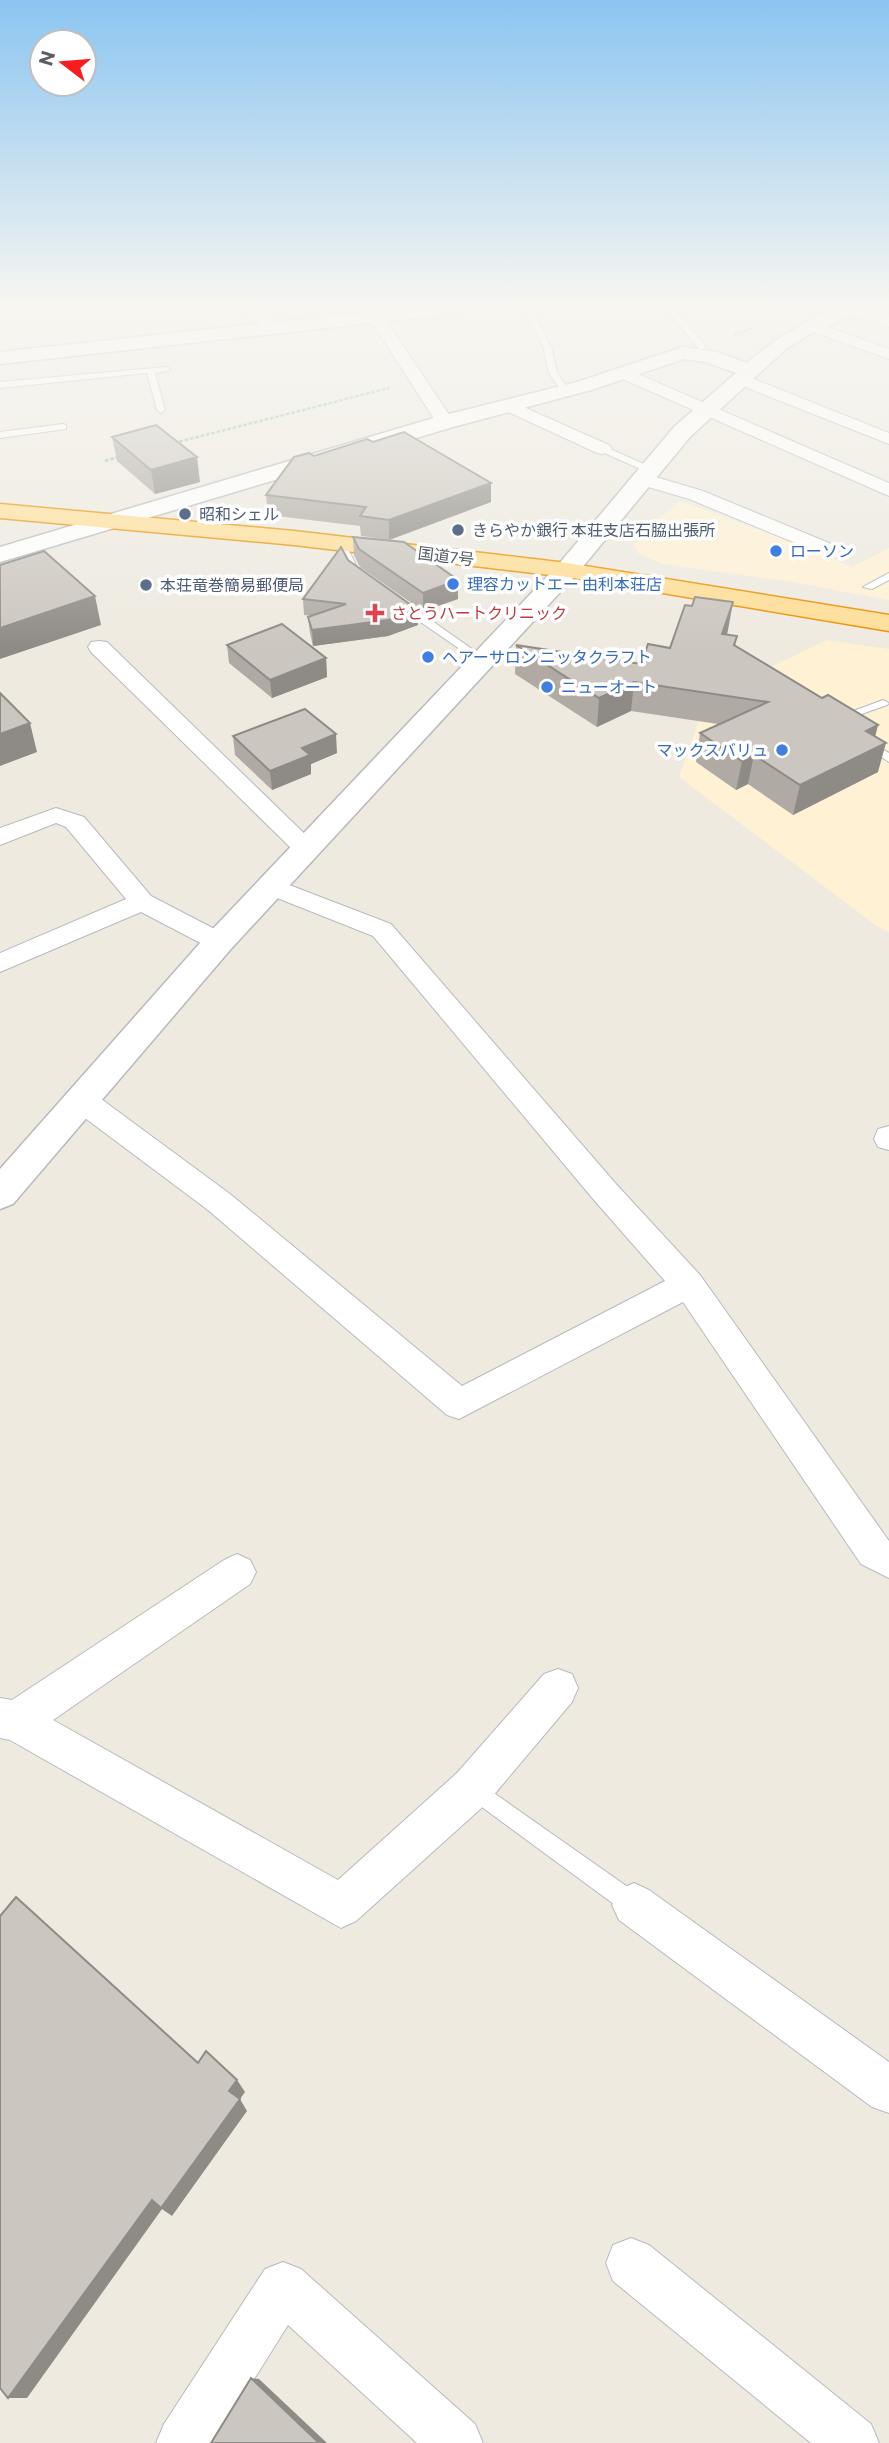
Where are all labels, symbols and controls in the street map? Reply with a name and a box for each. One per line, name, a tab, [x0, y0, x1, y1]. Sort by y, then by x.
north arrow	[28, 28, 98, 98]
text: N	[33, 48, 59, 68]
place label: 昭和シェル	[199, 504, 279, 523]
marker: 昭和シェル	[177, 506, 193, 522]
place label: きらやか銀行 本荘支店石脇出張所	[472, 520, 715, 539]
marker: きらやか銀行 本荘支店石脇出張所	[450, 522, 466, 538]
place label: ローソン	[790, 541, 854, 560]
street label: 国道7号	[417, 543, 475, 568]
marker: ローソン	[768, 543, 784, 559]
place label: 理容カットエー 由利本荘店	[467, 574, 662, 593]
place label: 本荘竜巻簡易郵便局	[160, 575, 304, 594]
marker: 理容カットエー 由利本荘店	[445, 576, 461, 592]
marker: 本荘竜巻簡易郵便局	[138, 577, 154, 593]
marker: さとうハートクリニック	[365, 603, 385, 623]
place label: さとうハートクリニック	[391, 603, 567, 622]
place label: ヘアーサロン ニッタクラフト	[442, 647, 652, 666]
marker: ヘアーサロン ニッタクラフト	[420, 649, 436, 665]
place label: ニューオート	[561, 677, 657, 696]
marker: ニューオート	[539, 679, 555, 695]
place label: マックスバリュ	[656, 740, 768, 759]
marker: マックスバリュ	[774, 742, 790, 758]

